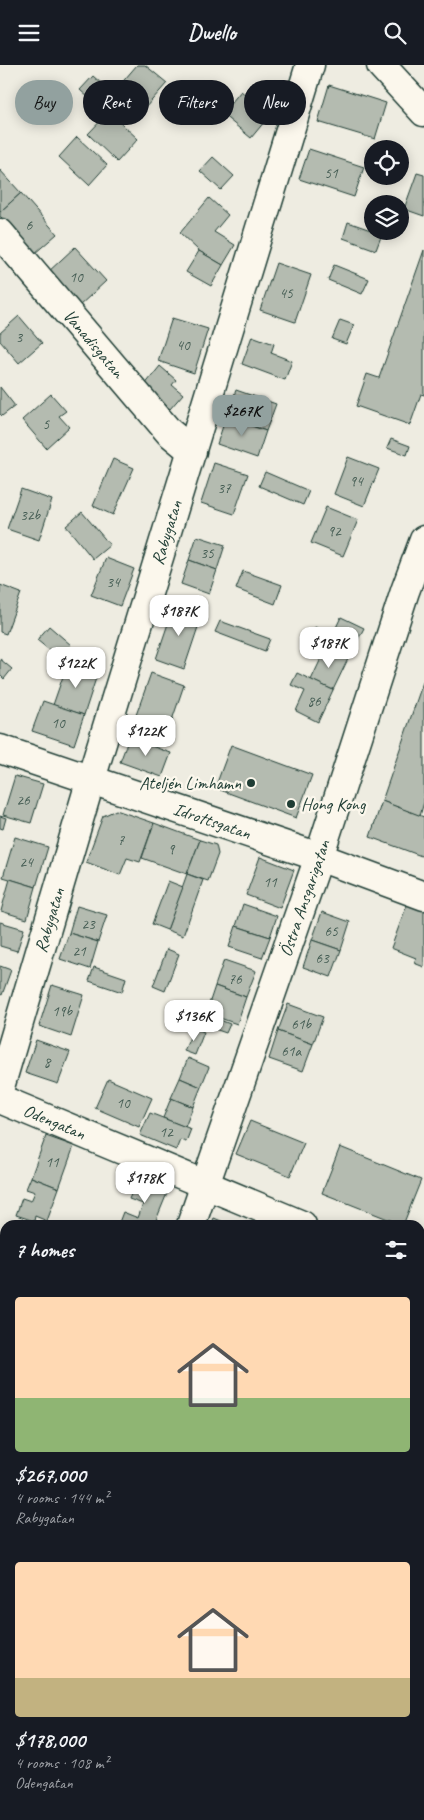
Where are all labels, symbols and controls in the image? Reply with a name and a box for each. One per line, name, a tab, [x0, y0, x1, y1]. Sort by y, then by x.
icon: menu	[15, 19, 43, 47]
text: Dwello	[188, 19, 236, 47]
icon: search	[381, 19, 409, 47]
chip: Buy	[15, 80, 73, 125]
chip: Rent	[83, 80, 149, 125]
chip: Filters	[159, 80, 234, 125]
chip: New	[244, 80, 306, 125]
map controls	[364, 140, 409, 240]
button: locate	[364, 140, 409, 185]
house number: 51	[324, 164, 339, 183]
button: layers	[364, 195, 409, 240]
house number: 6	[26, 216, 34, 235]
house number: 10	[69, 268, 84, 287]
house number: 45	[279, 284, 294, 303]
street label: Vanadisgatan	[59, 305, 130, 383]
house number: 3	[16, 328, 24, 347]
house number: 40	[176, 336, 191, 355]
pin: $267K	[207, 395, 277, 437]
text: $267K	[223, 401, 261, 421]
house number: 5	[43, 415, 51, 434]
house number: 94	[349, 472, 364, 491]
house number: 37	[217, 479, 232, 498]
street label: Rabygatan	[146, 497, 187, 567]
house number: 32b	[20, 506, 41, 525]
house number: 92	[327, 522, 342, 541]
house number: 35	[200, 544, 215, 563]
house number: 34	[106, 573, 121, 592]
pin: $187K	[144, 595, 214, 637]
text: $187K	[161, 601, 197, 621]
pin: $187K	[294, 627, 364, 669]
text: $187K	[311, 633, 347, 653]
pin: $122K	[41, 647, 111, 689]
text: $122K	[58, 653, 94, 673]
house number: 86	[307, 692, 322, 711]
house number: 10	[51, 714, 66, 733]
pin: $122K	[111, 715, 181, 757]
text: $122K	[128, 721, 164, 741]
place label: Ateljén Limhamn	[139, 772, 242, 794]
marker: Ateljén Limhamn	[245, 777, 257, 789]
house number: 26	[16, 791, 31, 810]
place label: Hong Kong	[301, 793, 367, 815]
street label: Idrottsgatan	[171, 798, 254, 844]
marker: Hong Kong	[285, 798, 297, 810]
house number: 7	[118, 831, 126, 850]
street label: Östra Ansgarigatan	[274, 836, 335, 959]
house number: 9	[168, 840, 176, 859]
house number: 24	[19, 853, 34, 872]
house number: 11	[263, 873, 278, 892]
street label: Rabygatan	[29, 884, 70, 955]
house number: 23	[81, 915, 96, 934]
house number: 65	[324, 922, 339, 941]
house number: 21	[72, 942, 87, 961]
house number: 63	[315, 949, 330, 968]
house number: 76	[228, 970, 243, 989]
pin: $136K	[159, 999, 229, 1042]
house number: 19b	[52, 1002, 73, 1021]
text: $136K	[175, 1006, 213, 1026]
house number: 61b	[291, 1015, 312, 1034]
house number: 61a	[281, 1042, 302, 1061]
house number: 8	[44, 1053, 52, 1072]
house number: 10	[116, 1094, 131, 1113]
street label: Odengatan	[20, 1099, 90, 1145]
house number: 12	[159, 1123, 174, 1142]
house number: 11	[45, 1153, 60, 1172]
pin: $178K	[110, 1161, 180, 1204]
text: $178K	[127, 1168, 163, 1188]
icon: filters	[382, 1236, 410, 1264]
text: 7 homes	[15, 1237, 74, 1263]
icon: home	[168, 1330, 258, 1420]
text: $267,000	[15, 1462, 86, 1488]
text: 4 rooms · 144 m²	[15, 1488, 109, 1508]
text: Rabygatan	[15, 1508, 74, 1528]
icon: home	[168, 1595, 258, 1685]
text: $178,000	[15, 1727, 85, 1753]
text: 4 rooms · 108 m²	[15, 1753, 109, 1773]
text: Odengatan	[15, 1773, 73, 1793]

